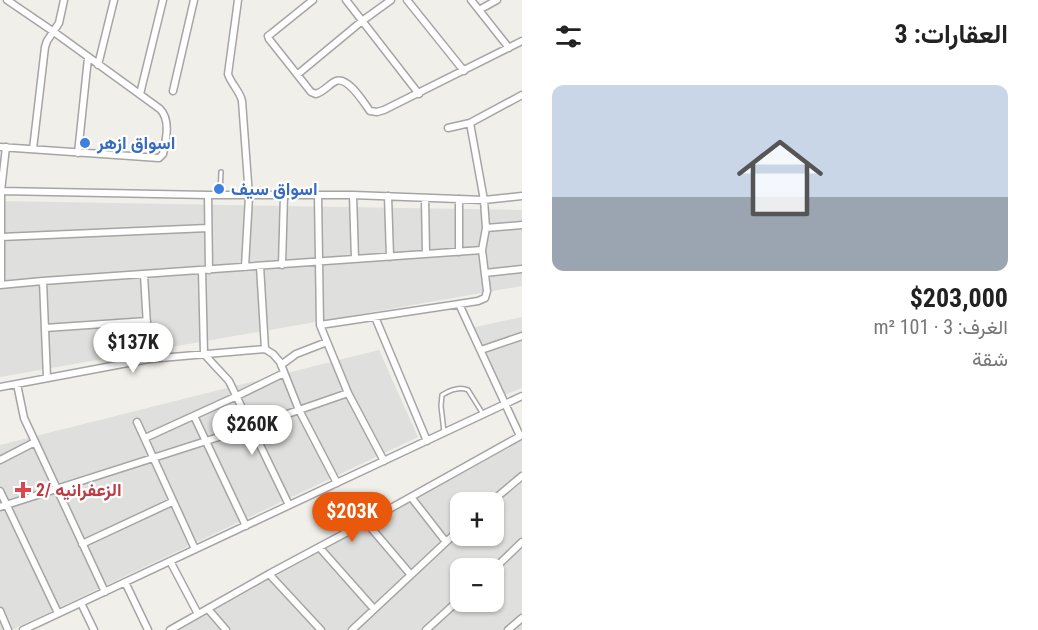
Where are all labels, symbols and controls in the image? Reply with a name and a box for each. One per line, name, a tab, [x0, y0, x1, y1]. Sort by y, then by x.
text: العقارات: 3	[895, 19, 1008, 49]
icon: filters	[552, 20, 585, 53]
icon: home	[726, 124, 834, 232]
place label: اسواق ازهر	[96, 132, 175, 154]
marker: اسواق ازهر	[78, 136, 92, 150]
place label: اسواق سيف	[231, 178, 318, 200]
marker: اسواق سيف	[212, 182, 226, 196]
text: $203,000	[910, 283, 1008, 313]
text: الغرف: 3 · 101 m²	[873, 315, 1008, 339]
pin: $137K	[91, 323, 175, 374]
text: $137K	[107, 330, 159, 354]
text: شقة	[972, 347, 1008, 371]
pin: $260K	[210, 405, 294, 456]
text: $260K	[226, 412, 278, 436]
place label: الزعفرانيه /2	[36, 479, 122, 501]
marker: الزعفرانيه /2	[14, 481, 32, 499]
pin: $203K	[310, 492, 394, 543]
map controls	[450, 492, 504, 612]
button: +	[450, 492, 504, 546]
text: $203K	[326, 499, 378, 523]
button: −	[450, 558, 504, 612]

